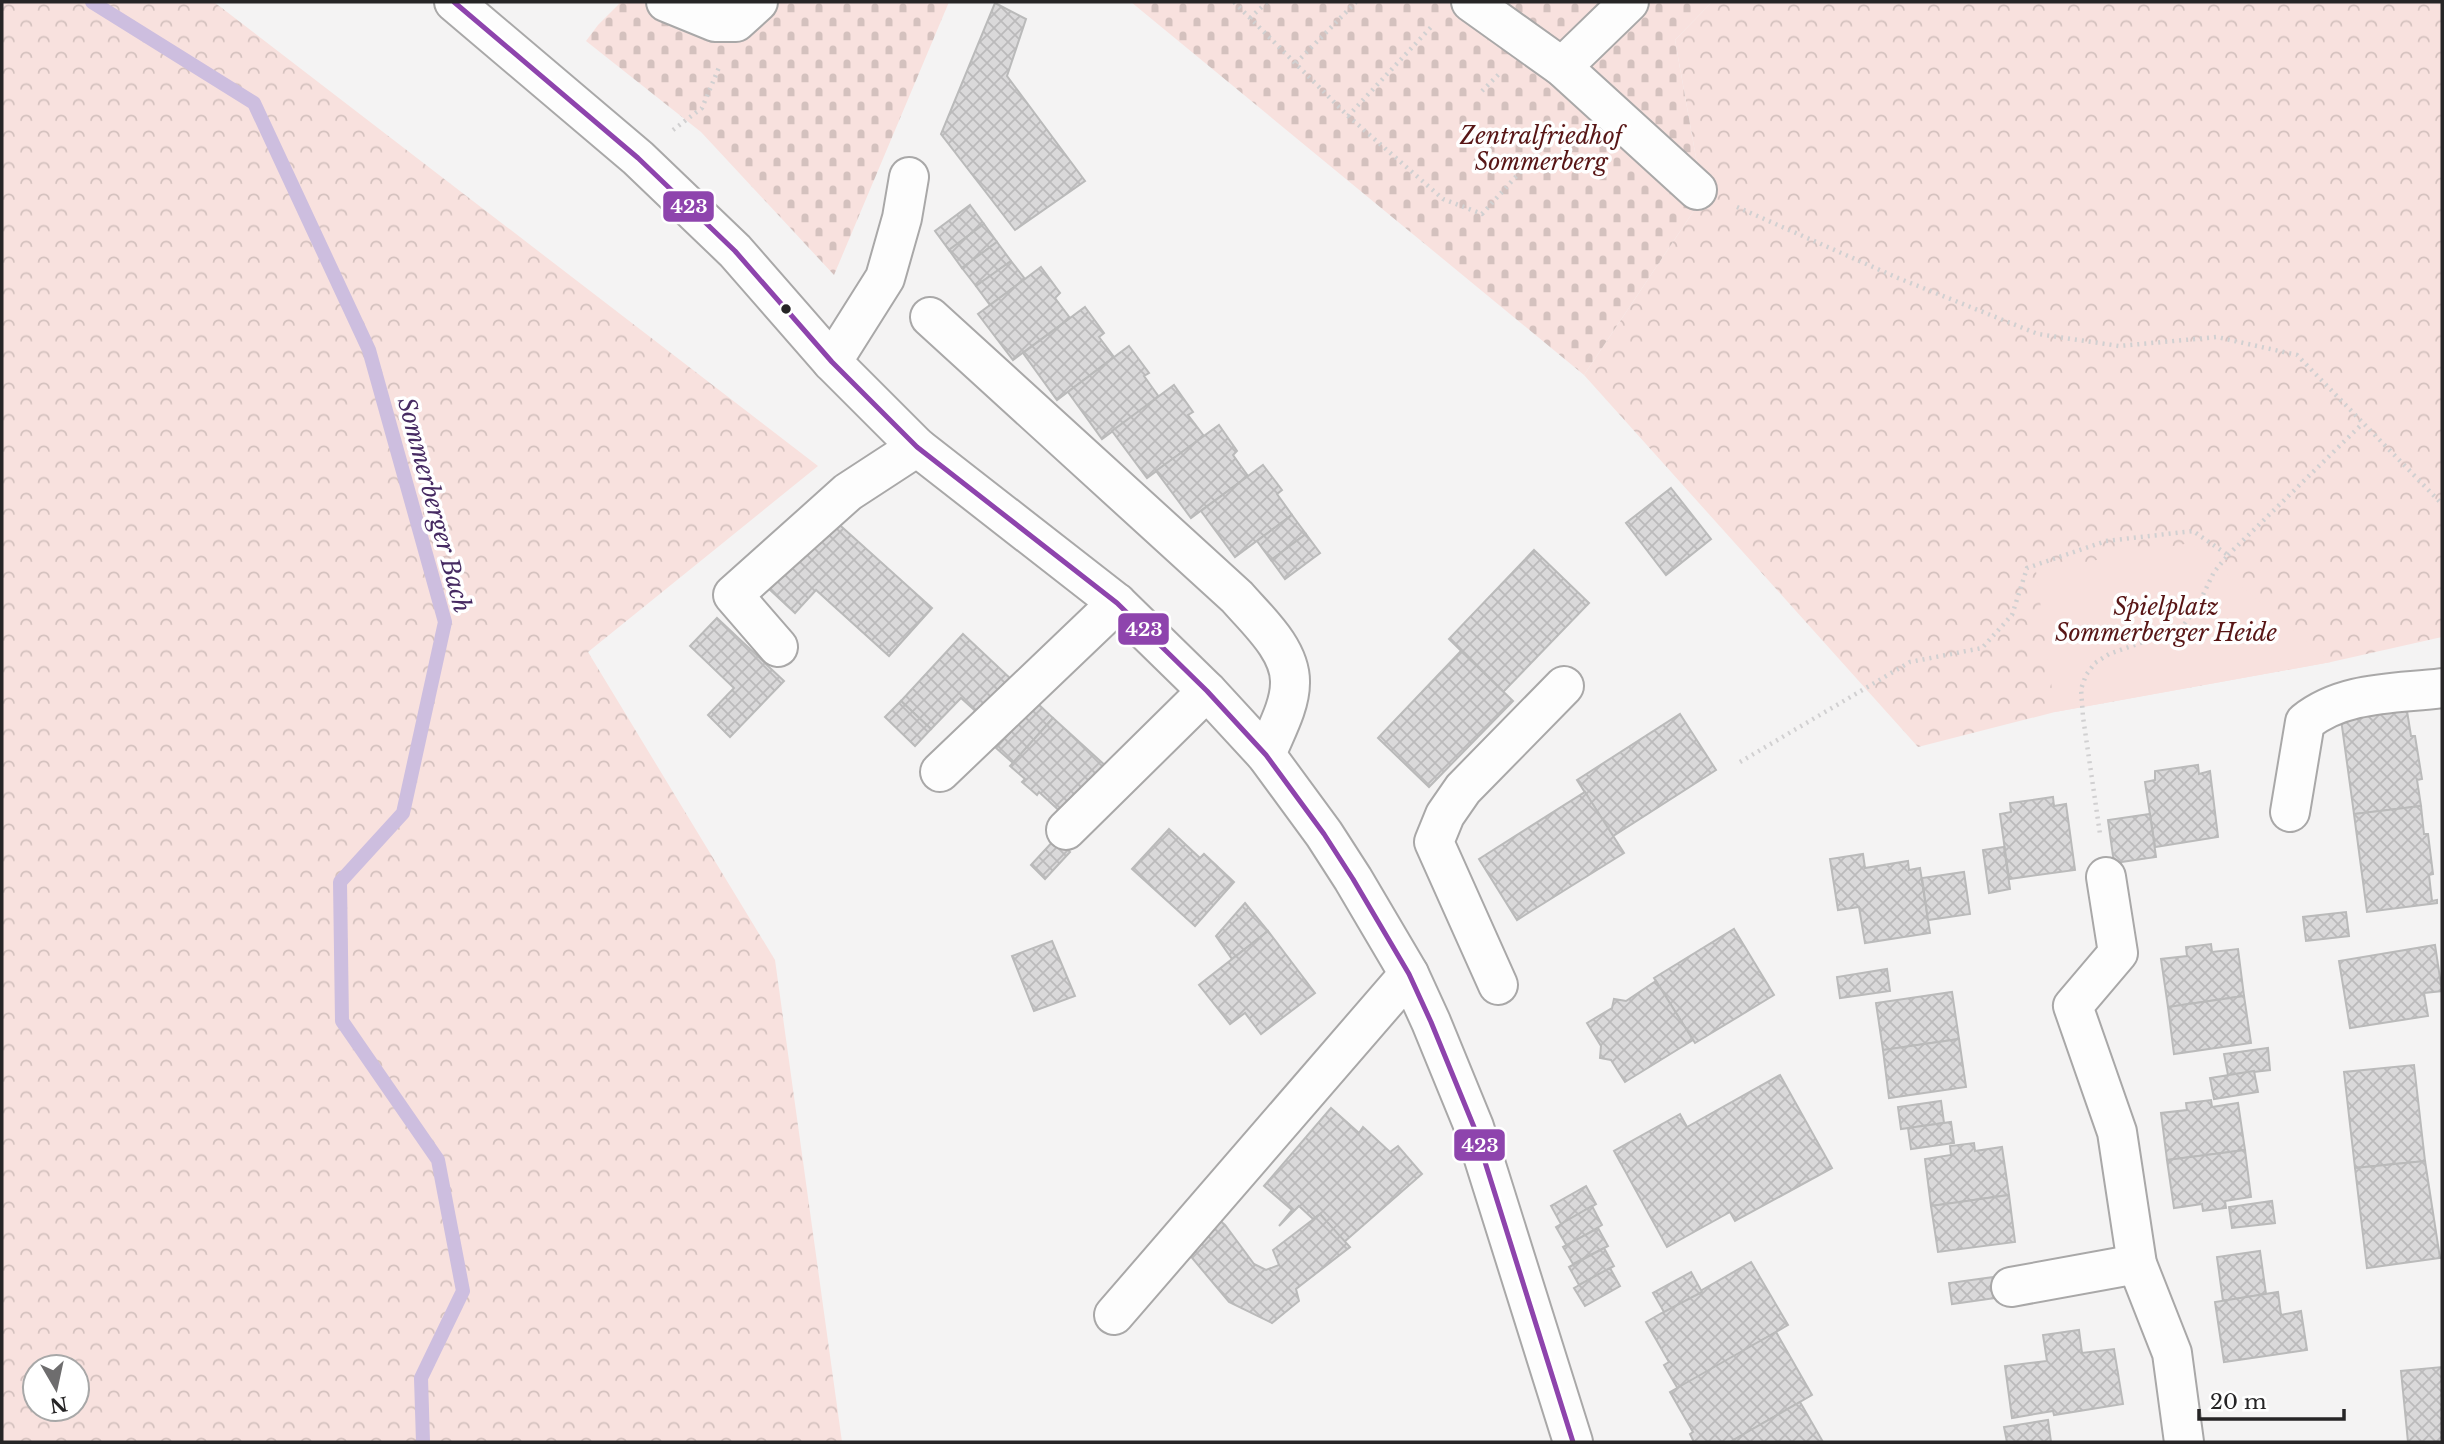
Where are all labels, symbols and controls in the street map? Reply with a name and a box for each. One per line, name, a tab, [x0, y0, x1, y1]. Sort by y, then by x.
park label: Zentralfriedhof Sommerberg	[1459, 122, 1627, 176]
line badge: 423	[662, 190, 715, 223]
text: 423	[670, 195, 708, 218]
unlabelled marker	[779, 302, 793, 316]
water label: Sommerberger Bach	[392, 394, 477, 616]
park label: Spielplatz Sommerberger Heide	[2055, 593, 2278, 647]
line badge: 423	[1117, 612, 1170, 646]
text: 423	[1125, 618, 1163, 641]
line badge: 423	[1453, 1128, 1506, 1162]
text: 423	[1461, 1134, 1499, 1157]
north arrow	[21, 1353, 91, 1423]
scale bar	[2199, 1378, 2344, 1422]
text: 20 m	[2210, 1389, 2267, 1415]
text: N	[48, 1392, 69, 1417]

